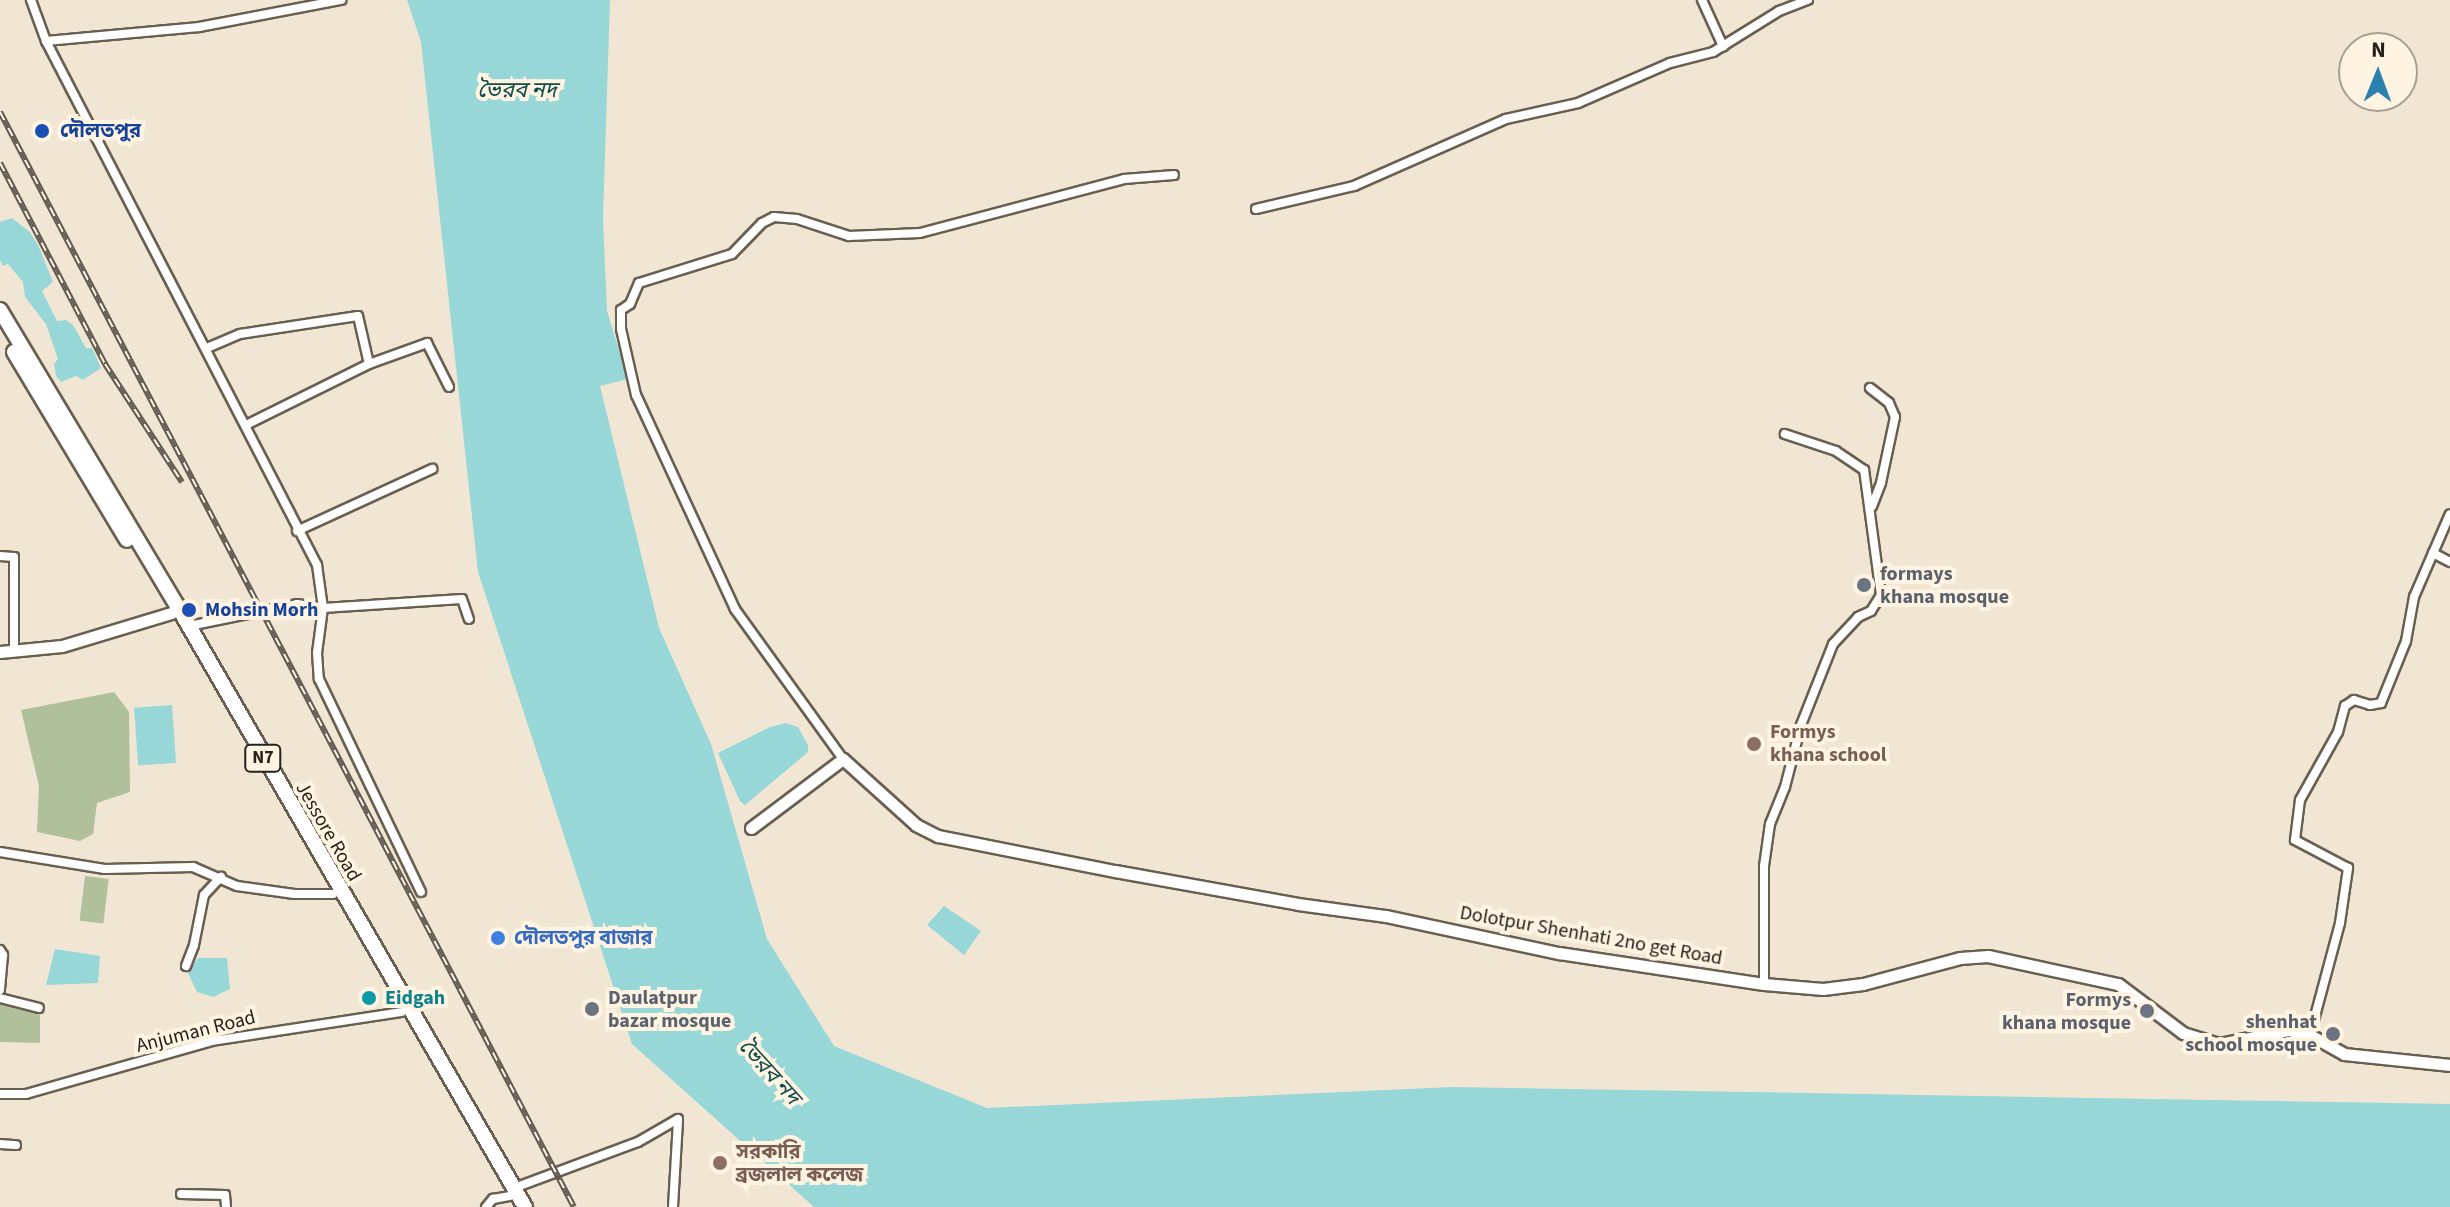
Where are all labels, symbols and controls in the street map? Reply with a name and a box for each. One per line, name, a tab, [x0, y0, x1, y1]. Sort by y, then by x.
north arrow	[2338, 32, 2418, 112]
text: N	[2371, 34, 2386, 66]
water label: ভৈরব নদ	[477, 78, 557, 104]
place label: দৌলতপুর	[60, 119, 141, 143]
marker: দৌলতপুর	[31, 120, 53, 142]
place label: formays khana mosque	[1880, 562, 2009, 609]
marker: formays khana mosque	[1855, 576, 1873, 594]
place label: Mohsin Morh	[205, 598, 318, 622]
marker: Mohsin Morh	[180, 601, 198, 619]
place label: Formys khana school	[1770, 720, 1886, 767]
marker: Formys khana school	[1745, 735, 1763, 753]
road number: N7	[243, 744, 283, 772]
street label: Jessore Road	[290, 778, 366, 886]
street label: Dolotpur Shenhati 2no get Road	[1458, 901, 1724, 971]
place label: দৌলতপুর বাজার	[514, 926, 653, 950]
marker: দৌলতপুর বাজার	[489, 929, 507, 947]
place label: Eidgah	[385, 986, 445, 1010]
place label: Daulatpur bazar mosque	[608, 986, 731, 1033]
place label: Formys khana mosque	[2002, 988, 2131, 1035]
marker: Eidgah	[360, 989, 378, 1007]
marker: Daulatpur bazar mosque	[583, 1000, 601, 1018]
marker: Formys khana mosque	[2138, 1002, 2156, 1020]
street label: Anjuman Road	[134, 1006, 258, 1058]
place label: shenhat school mosque	[2185, 1010, 2317, 1057]
marker: shenhat school mosque	[2324, 1025, 2342, 1043]
water label: ভৈরব নদ	[733, 1034, 805, 1110]
place label: সরকারি ব্রজলাল কলেজ	[736, 1140, 863, 1187]
marker: সরকারি ব্রজলাল কলেজ	[711, 1154, 729, 1172]

